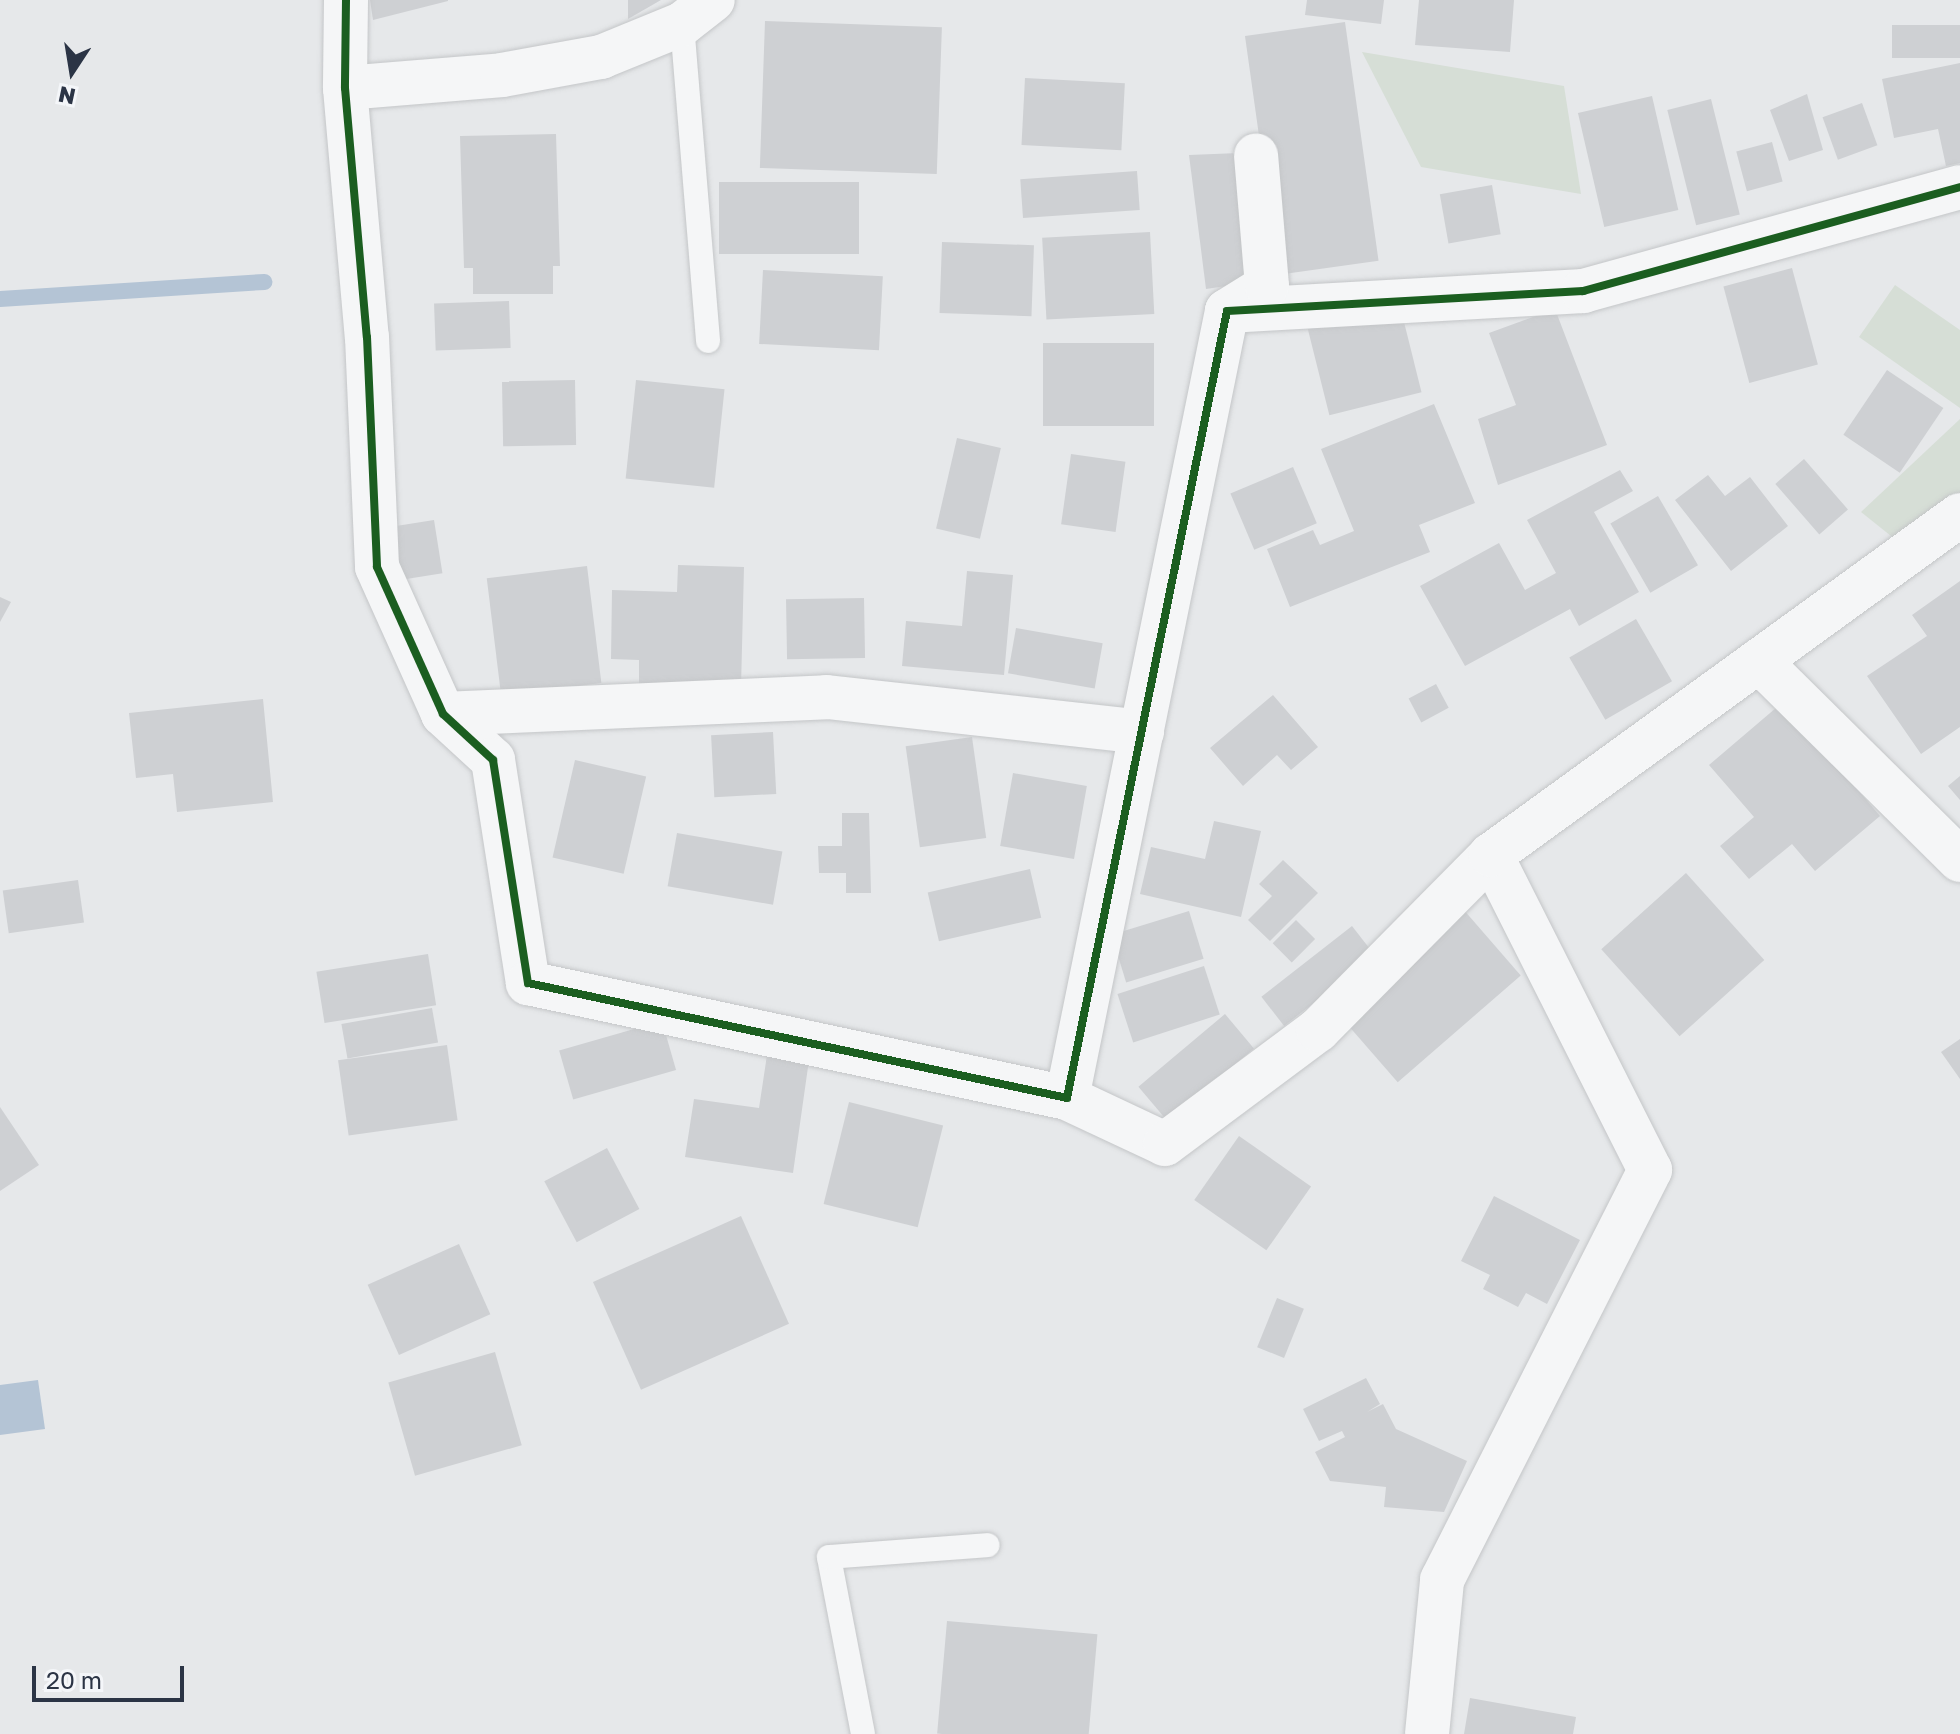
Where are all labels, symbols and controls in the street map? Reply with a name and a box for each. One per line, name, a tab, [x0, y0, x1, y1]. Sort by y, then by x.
north arrow	[32, 32, 112, 112]
text: N	[56, 81, 78, 111]
scale bar	[36, 1650, 188, 1700]
text: 20 m	[46, 1665, 102, 1694]

